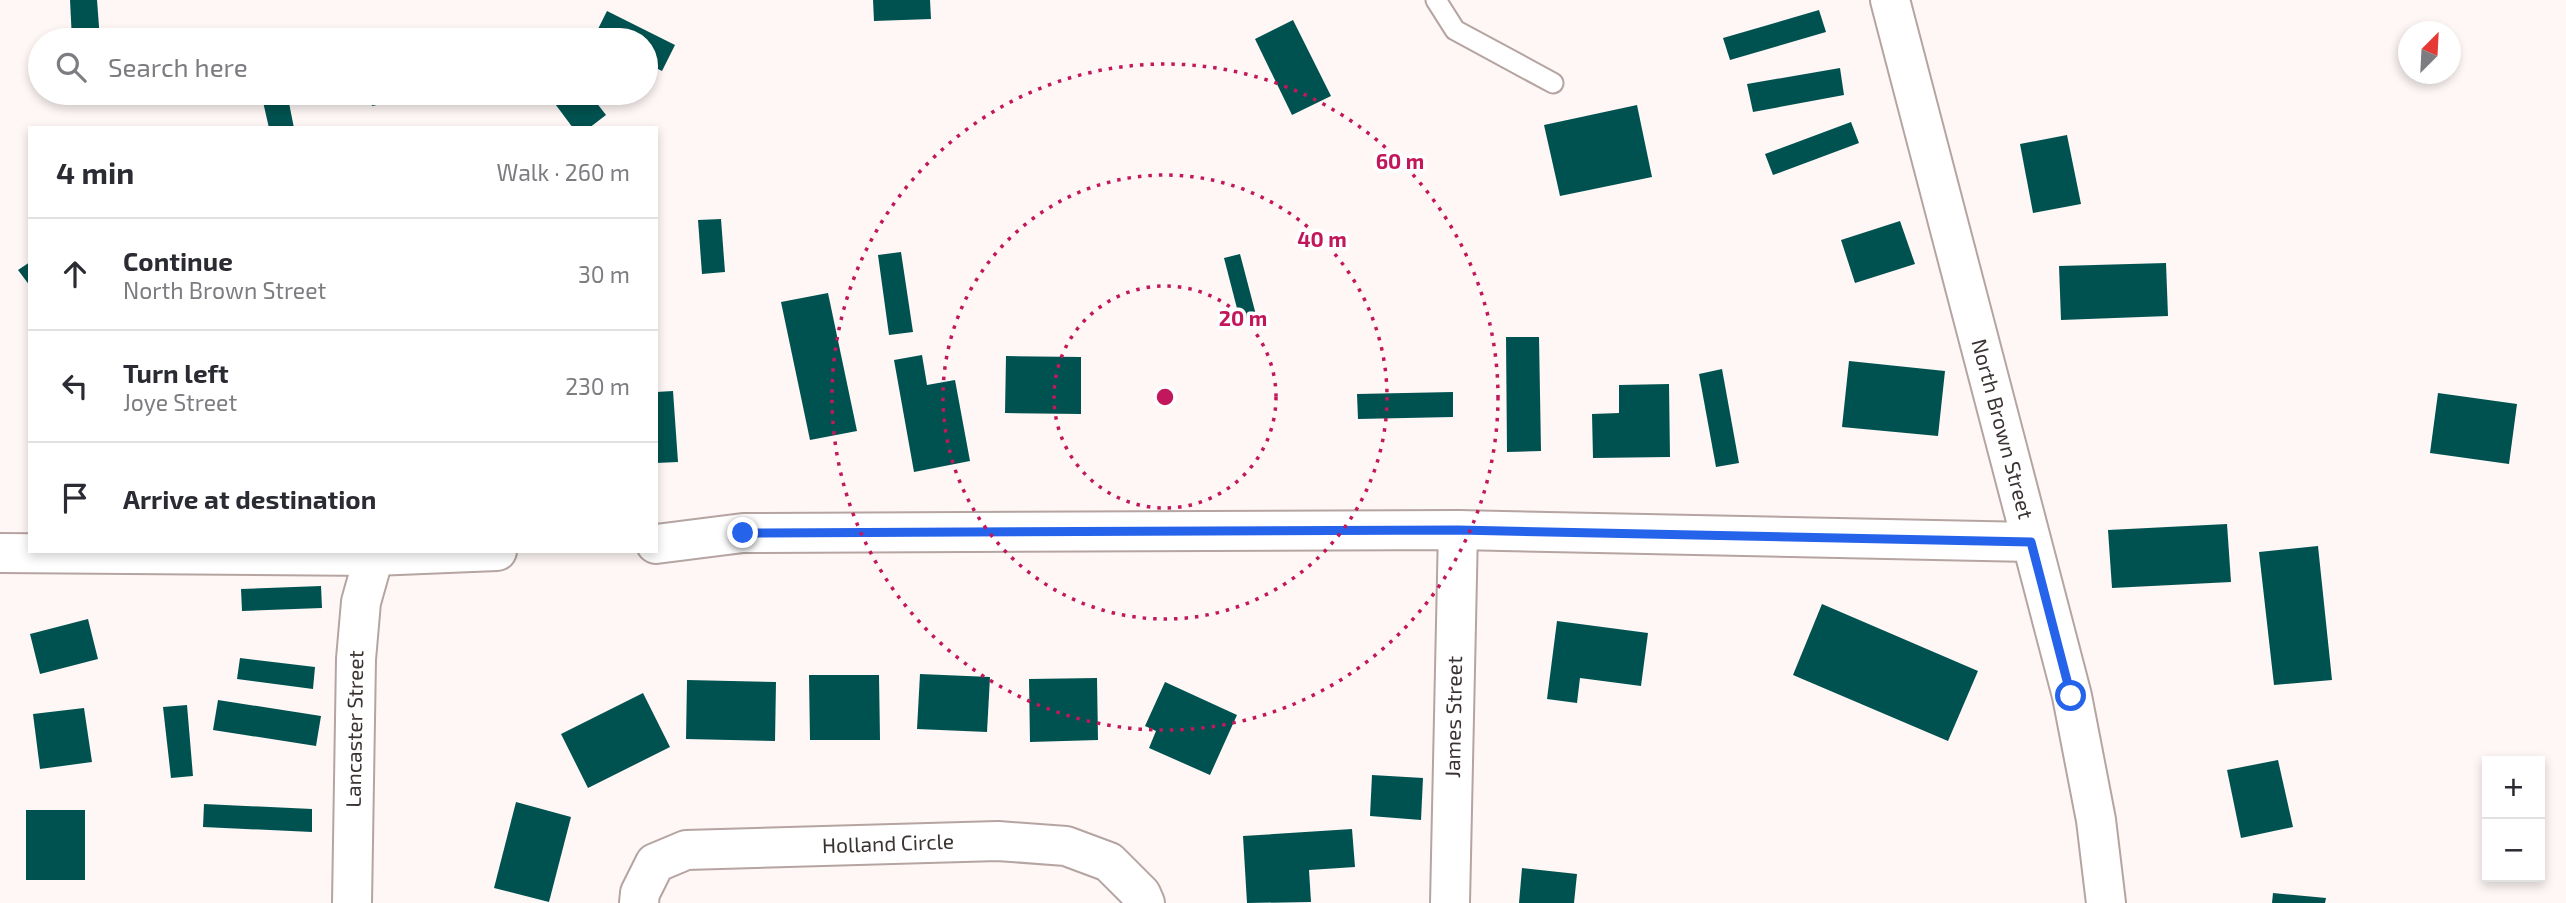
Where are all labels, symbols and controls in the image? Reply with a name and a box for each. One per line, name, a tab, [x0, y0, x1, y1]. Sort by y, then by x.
north arrow	[2398, 21, 2461, 84]
search box	[28, 28, 658, 105]
icon: search	[52, 48, 90, 86]
text: Search here	[108, 51, 248, 82]
text: 60 m	[1376, 148, 1424, 173]
text: 4 min	[56, 154, 134, 190]
text: Walk · 260 m	[497, 158, 630, 186]
text: 40 m	[1297, 226, 1347, 251]
text: Continue	[123, 245, 233, 276]
icon: ahead	[56, 255, 94, 293]
text: 30 m	[578, 260, 630, 288]
text: North Brown Street	[123, 276, 326, 304]
text: 20 m	[1219, 305, 1267, 330]
street label: North Brown Street	[1967, 336, 2040, 521]
text: Turn left	[123, 357, 229, 388]
icon: left	[56, 367, 94, 405]
text: 230 m	[565, 372, 630, 400]
centre of rings	[1153, 385, 1177, 409]
text: Joye Street	[123, 388, 237, 416]
icon: arrive	[56, 479, 94, 517]
text: Arrive at destination	[123, 483, 376, 514]
route end	[727, 517, 758, 548]
street label: Lancaster Street	[340, 650, 367, 808]
street label: James Street	[1439, 656, 1466, 778]
route start	[2055, 680, 2086, 711]
map controls	[2482, 756, 2545, 882]
button: +	[2482, 756, 2545, 819]
button: −	[2482, 819, 2545, 882]
street label: Holland Circle	[822, 828, 954, 857]

